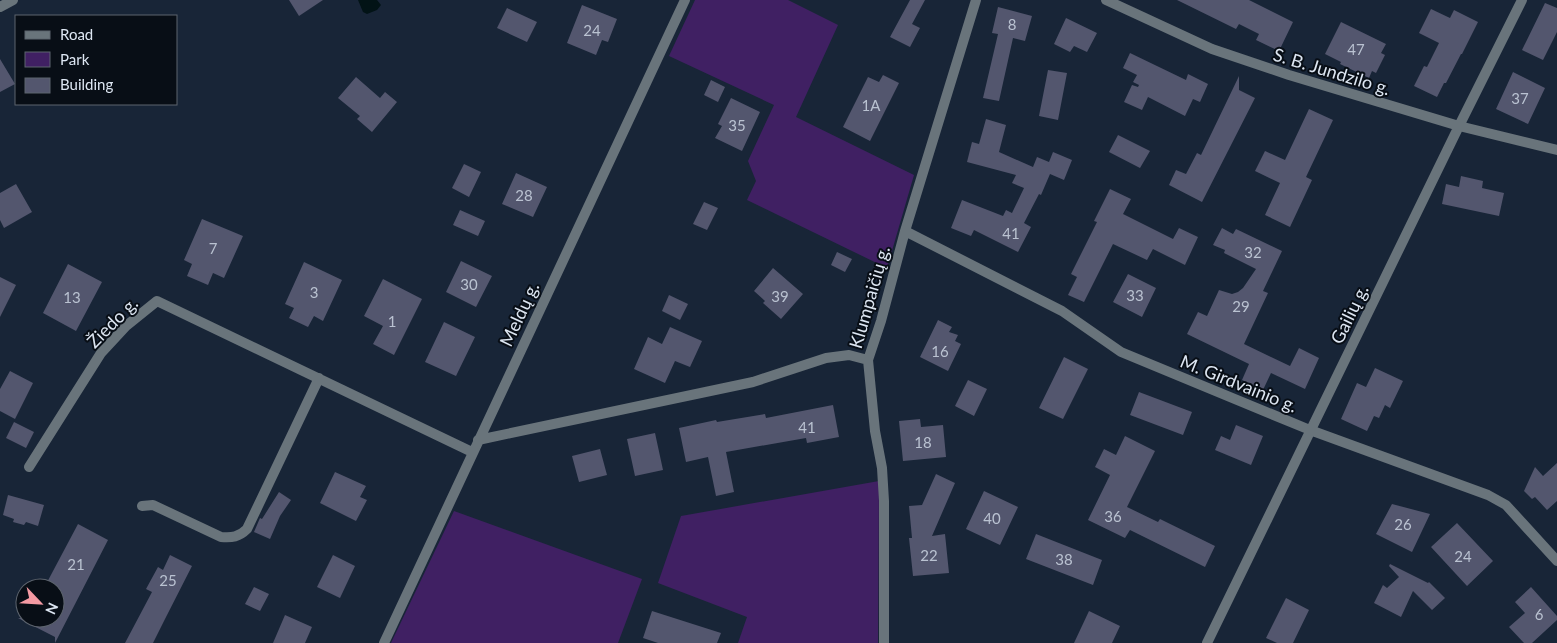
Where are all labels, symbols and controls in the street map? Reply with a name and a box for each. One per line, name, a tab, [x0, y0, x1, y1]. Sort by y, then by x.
legend	[15, 15, 178, 105]
house number: 8	[1008, 15, 1016, 33]
house number: 24	[583, 21, 601, 39]
text: Road	[60, 25, 93, 43]
house number: 47	[1347, 40, 1365, 58]
street label: S. B. Jundzilo g.	[1271, 43, 1393, 99]
text: Park	[60, 50, 90, 68]
text: Building	[60, 75, 113, 93]
house number: 37	[1511, 89, 1529, 107]
house number: 1A	[862, 96, 881, 114]
house number: 35	[728, 116, 746, 134]
house number: 28	[515, 186, 533, 204]
house number: 41	[1002, 224, 1020, 242]
house number: 7	[209, 239, 218, 257]
street label: Klumpaičių g.	[844, 243, 894, 351]
house number: 32	[1244, 243, 1262, 261]
house number: 30	[460, 275, 478, 293]
street label: Meldų g.	[495, 278, 543, 350]
street label: Gailių g.	[1325, 281, 1373, 347]
house number: 3	[310, 283, 318, 301]
house number: 33	[1126, 286, 1144, 304]
house number: 39	[771, 287, 789, 305]
house number: 13	[63, 288, 81, 306]
street label: Žiedo g.	[82, 292, 142, 352]
house number: 29	[1232, 297, 1250, 315]
house number: 1	[388, 312, 396, 330]
house number: 16	[931, 342, 949, 360]
street label: M. Girdvainio g.	[1177, 350, 1301, 416]
house number: 41	[798, 418, 816, 436]
house number: 18	[914, 433, 932, 451]
house number: 36	[1104, 507, 1122, 525]
house number: 40	[983, 509, 1001, 527]
house number: 26	[1394, 515, 1412, 533]
house number: 22	[920, 546, 938, 564]
house number: 24	[1454, 547, 1472, 565]
house number: 38	[1055, 550, 1073, 568]
house number: 21	[67, 555, 85, 573]
house number: 25	[159, 571, 177, 589]
north arrow	[15, 578, 65, 628]
text: N	[42, 600, 62, 617]
house number: 6	[1535, 605, 1544, 623]

